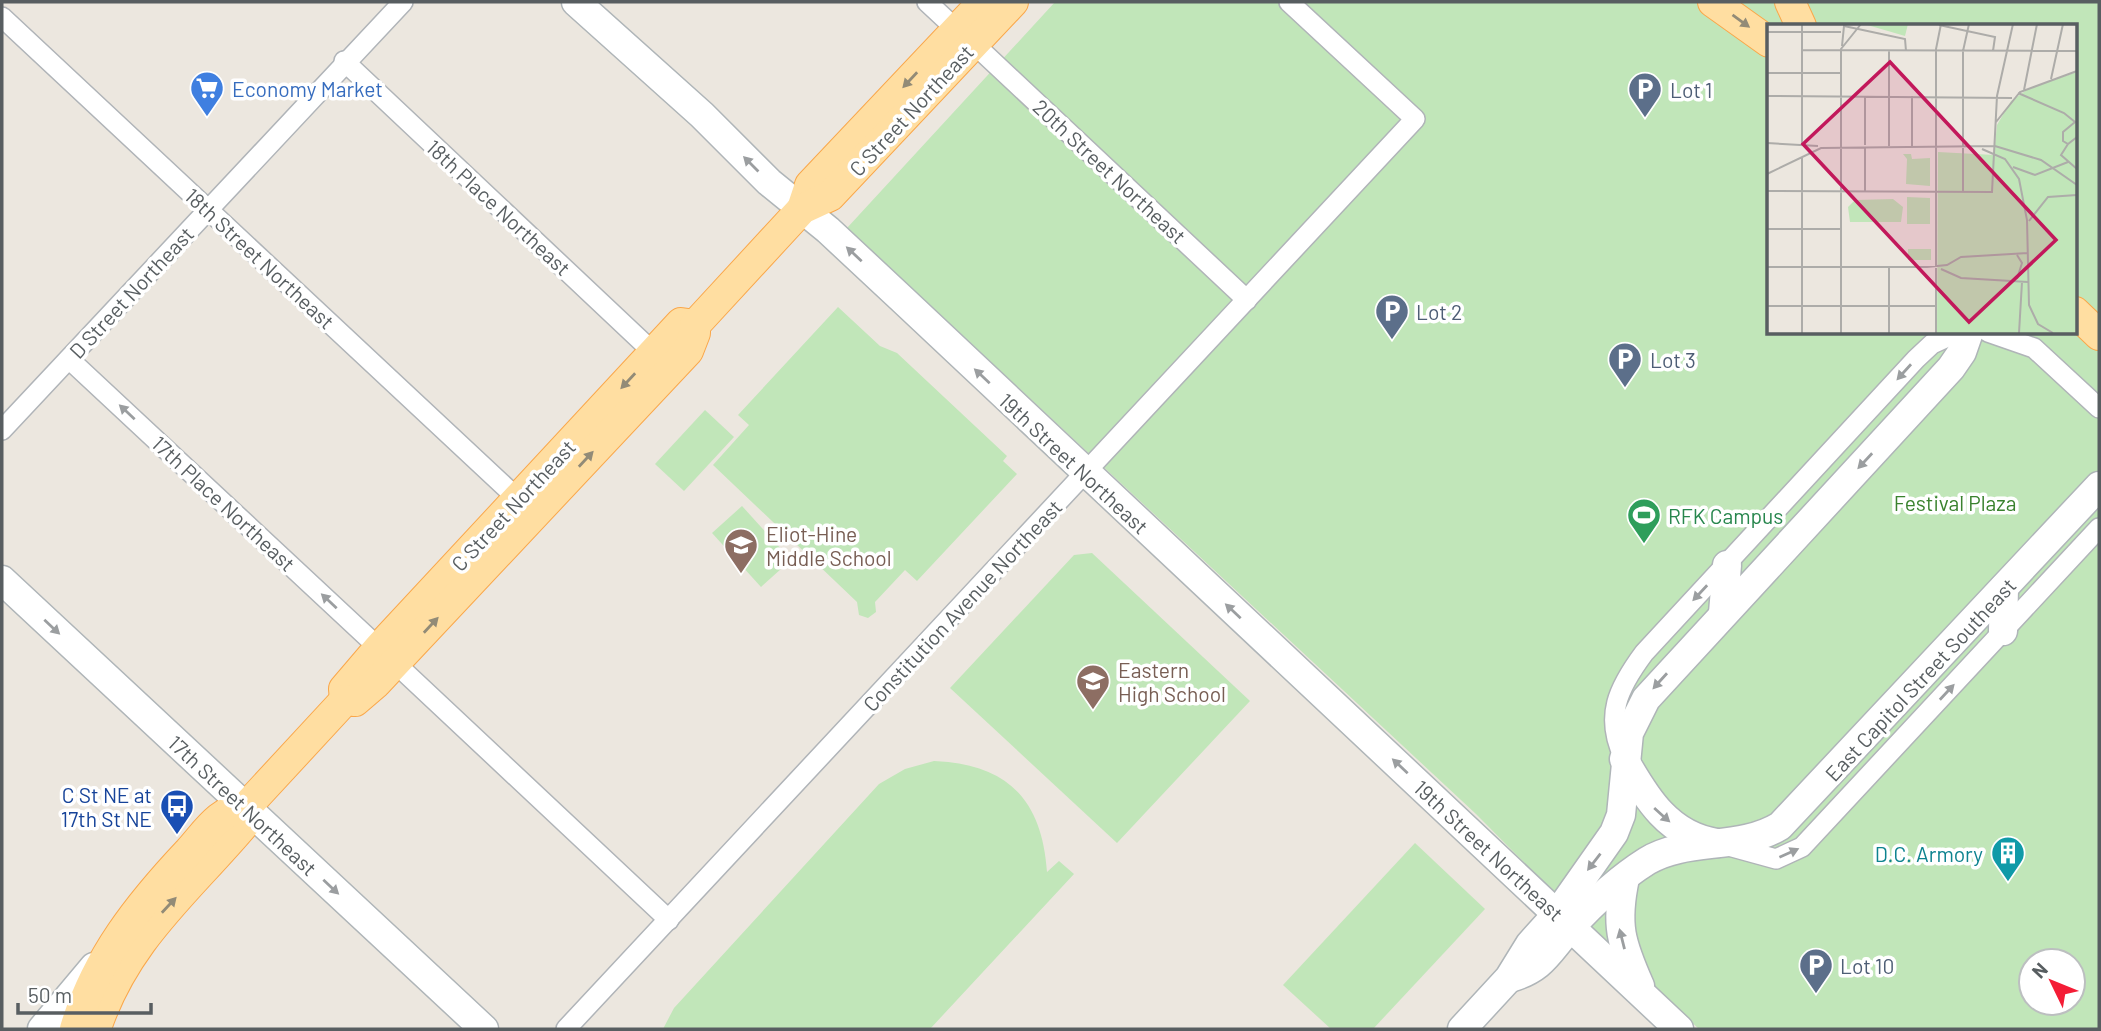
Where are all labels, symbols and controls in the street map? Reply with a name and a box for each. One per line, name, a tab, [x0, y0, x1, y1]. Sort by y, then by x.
one-way arrow	[1732, 14, 1750, 28]
inset map	[1767, 24, 2076, 334]
street label: C Street Northeast	[844, 39, 978, 181]
supermarket icon: Economy Market	[188, 69, 226, 118]
parking icon: Lot 1	[1626, 70, 1664, 119]
one-way arrow	[902, 71, 918, 88]
place label: Economy Market	[232, 76, 383, 101]
place label: Lot 1	[1670, 77, 1712, 102]
street label: 20th Street Northeast	[1028, 94, 1192, 248]
street label: 18th Place Northeast	[422, 134, 576, 280]
one-way arrow	[743, 157, 760, 173]
street label: 18th Street Northeast	[180, 182, 340, 334]
street label: D Street Northeast	[64, 221, 198, 363]
one-way arrow	[846, 246, 863, 262]
parking icon: Lot 2	[1373, 292, 1411, 341]
place label: Lot 2	[1416, 299, 1462, 324]
parking icon: Lot 3	[1606, 340, 1644, 389]
place label: Lot 3	[1650, 347, 1696, 372]
one-way arrow	[1896, 363, 1912, 381]
one-way arrow	[974, 369, 991, 385]
one-way arrow	[620, 372, 636, 389]
street label: 19th Street Northeast	[994, 387, 1154, 539]
one-way arrow	[119, 405, 136, 421]
street label: 17th Place Northeast	[147, 430, 301, 576]
street label: C Street Northeast	[446, 434, 580, 576]
one-way arrow	[578, 451, 594, 468]
one-way arrow	[1858, 452, 1874, 469]
park label: Festival Plaza	[1894, 490, 2016, 515]
street label: Constitution Avenue Northeast	[857, 494, 1067, 716]
sports icon: RFK Campus	[1625, 496, 1663, 545]
place label: RFK Campus	[1668, 503, 1783, 528]
place label: Eliot-Hine Middle School	[766, 521, 892, 570]
school or university icon: Eliot-Hine Middle School	[722, 526, 760, 575]
street label: East Capitol Street Southeast	[1819, 572, 2021, 786]
one-way arrow	[1693, 584, 1709, 601]
one-way arrow	[320, 593, 338, 609]
one-way arrow	[1225, 604, 1242, 620]
one-way arrow	[422, 616, 439, 633]
one-way arrow	[43, 618, 60, 634]
place label: Eastern High School	[1118, 657, 1226, 706]
school or university icon: Eastern High School	[1074, 662, 1112, 711]
one-way arrow	[1653, 672, 1669, 689]
one-way arrow	[1939, 683, 1955, 701]
street label: 17th Street Northeast	[164, 730, 322, 880]
one-way arrow	[1392, 759, 1409, 775]
street label: 19th Street Northeast	[1409, 774, 1569, 926]
place label: C St NE at 17th St NE	[61, 782, 152, 831]
bus stop icon: C St NE at 17th St NE	[158, 787, 196, 836]
one-way arrow	[1653, 807, 1670, 823]
building icon: D.C. Armory	[1989, 834, 2027, 883]
place label: D.C. Armory	[1875, 841, 1983, 866]
one-way arrow	[1778, 847, 1799, 858]
one-way arrow	[1586, 853, 1601, 871]
one-way arrow	[322, 879, 340, 895]
one-way arrow	[161, 896, 177, 914]
one-way arrow	[1616, 928, 1627, 950]
parking icon: Lot 10	[1797, 946, 1835, 995]
north arrow	[2017, 947, 2087, 1017]
place label: Lot 10	[1840, 953, 1894, 978]
text: N	[2026, 958, 2052, 983]
scale bar	[18, 972, 150, 1016]
text: 50 m	[28, 982, 72, 1007]

